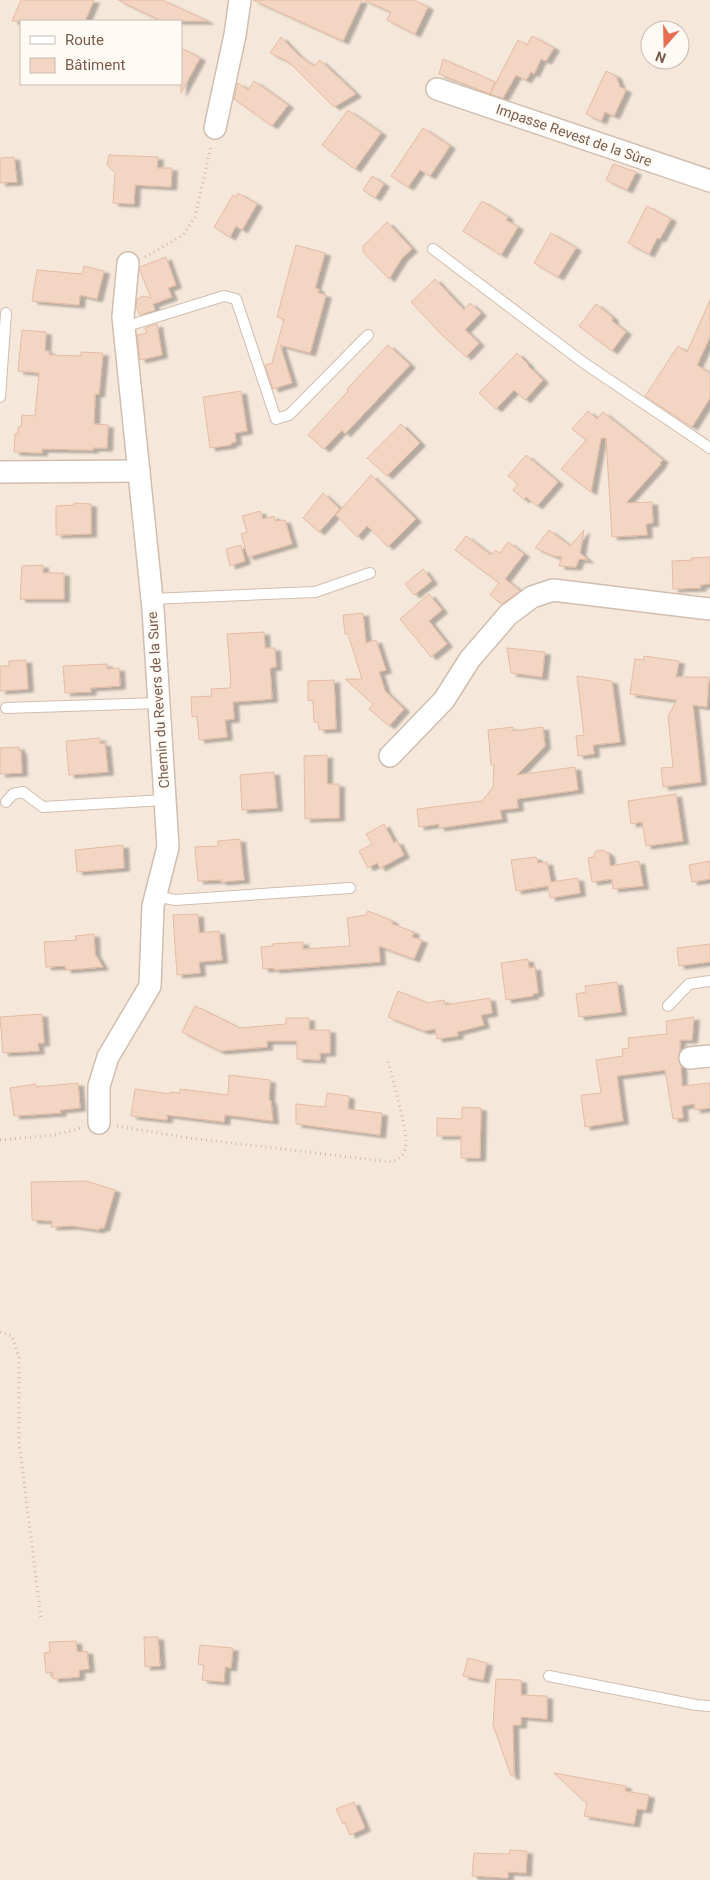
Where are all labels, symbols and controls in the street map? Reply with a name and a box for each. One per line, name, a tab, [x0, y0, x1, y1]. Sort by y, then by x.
legend	[20, 20, 182, 85]
north arrow	[640, 20, 690, 70]
text: Route	[65, 31, 104, 49]
text: N	[653, 48, 668, 66]
text: Bâtiment	[65, 56, 125, 74]
street label: Impasse Revest de la Sûre	[494, 101, 654, 169]
street label: Chemin du Revers de la Sure	[144, 611, 172, 789]

